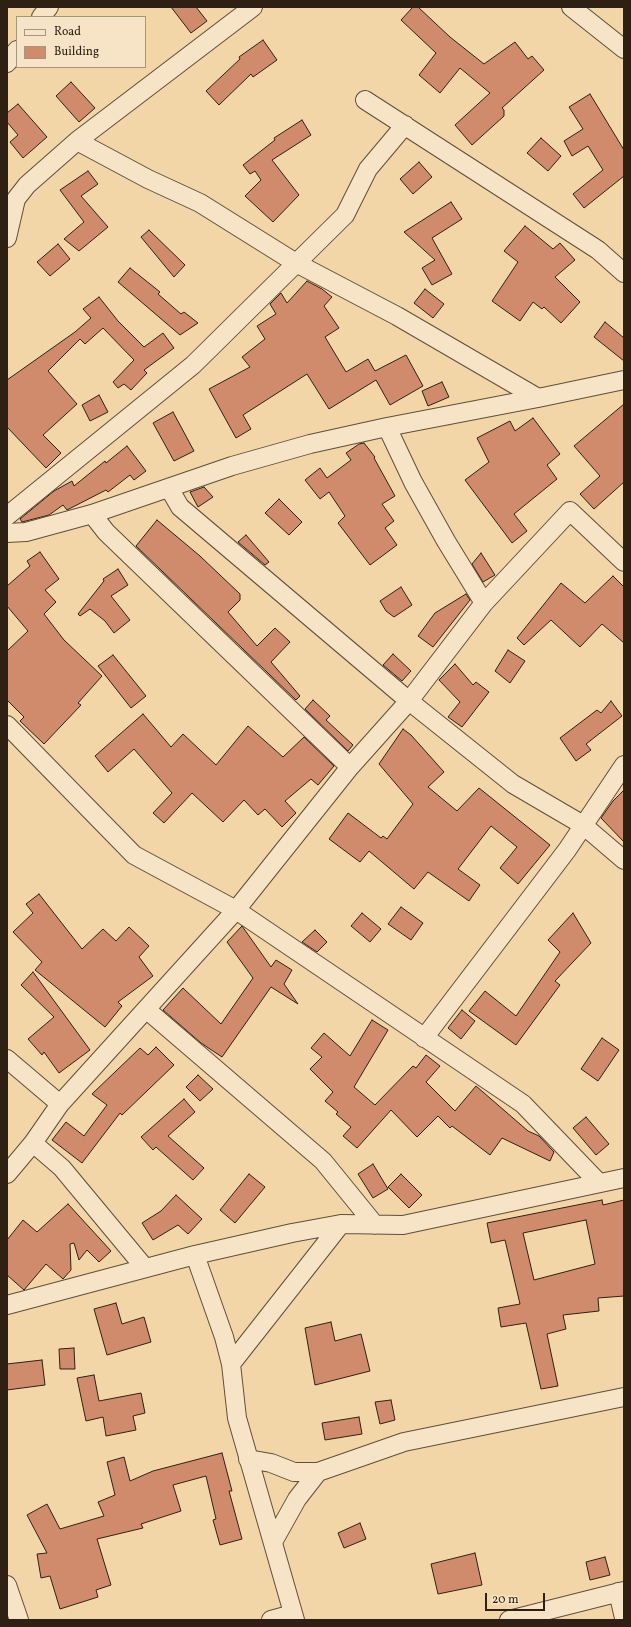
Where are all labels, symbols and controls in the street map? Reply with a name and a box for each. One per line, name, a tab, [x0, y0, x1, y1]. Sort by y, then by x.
legend	[16, 16, 146, 68]
text: Road	[54, 24, 81, 40]
text: Building	[54, 44, 99, 60]
scale bar	[487, 1585, 547, 1611]
text: 20 m	[492, 1592, 519, 1608]

